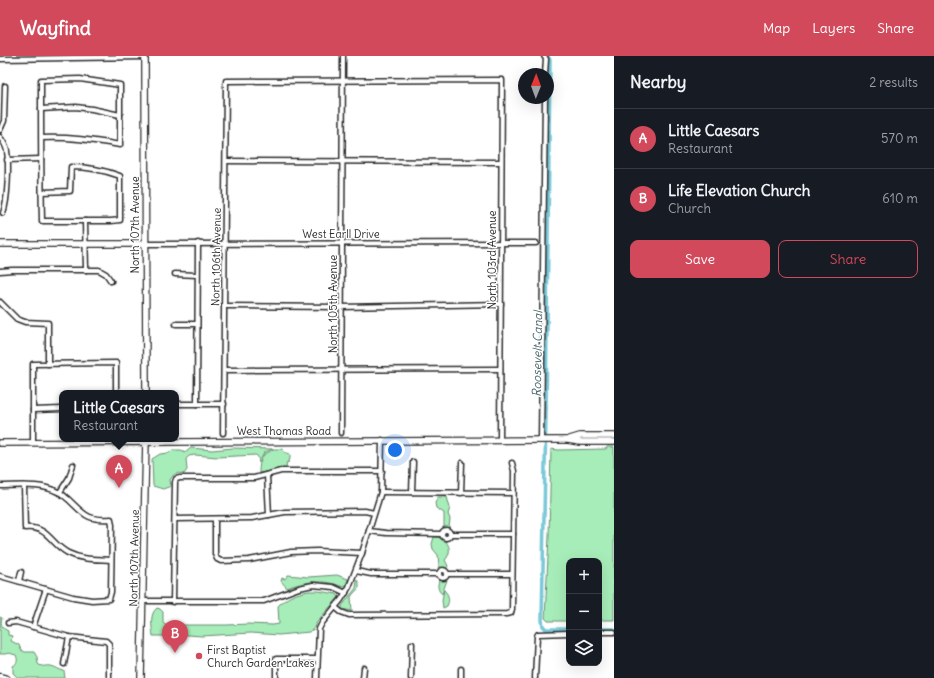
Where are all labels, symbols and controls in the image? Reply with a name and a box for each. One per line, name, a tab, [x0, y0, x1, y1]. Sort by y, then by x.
text: Wayfind	[20, 16, 91, 40]
text: Map	[763, 19, 790, 37]
text: Layers	[812, 19, 855, 37]
text: Share	[877, 19, 914, 37]
north arrow	[518, 68, 554, 104]
text: Nearby	[630, 71, 686, 93]
text: 2 results	[869, 74, 918, 91]
text: Little Caesars	[668, 121, 759, 140]
text: A	[639, 130, 647, 147]
text: 570 m	[881, 130, 918, 147]
text: Restaurant	[668, 140, 733, 157]
street label: North 107th Avenue	[128, 176, 142, 274]
text: Life Elevation Church	[668, 181, 810, 200]
text: B	[639, 190, 647, 207]
text: 610 m	[882, 190, 918, 207]
text: Church	[668, 200, 711, 217]
street label: North 106th Avenue	[208, 208, 224, 306]
street label: North 103rd Avenue	[485, 210, 499, 310]
street label: West Earll Drive	[302, 227, 380, 241]
button: Save	[630, 240, 770, 278]
button: Share	[778, 240, 918, 278]
street label: North 105th Avenue	[326, 255, 340, 353]
water label: Roosevelt Canal	[529, 309, 545, 397]
popup	[59, 390, 179, 442]
text: Little Caesars	[73, 398, 165, 417]
text: Restaurant	[73, 417, 138, 434]
street label: West Thomas Road	[237, 424, 332, 438]
your location	[385, 440, 405, 460]
pin: A	[106, 455, 132, 488]
street label: North 107th Avenue	[126, 509, 142, 607]
map controls	[566, 558, 602, 666]
button: +	[566, 558, 602, 594]
button: −	[566, 594, 602, 630]
pin: B	[162, 620, 188, 653]
button: layers	[566, 630, 602, 666]
place label: First Baptist Church Garden Lakes	[207, 643, 314, 670]
marker: First Baptist Church Garden Lakes	[194, 651, 204, 661]

